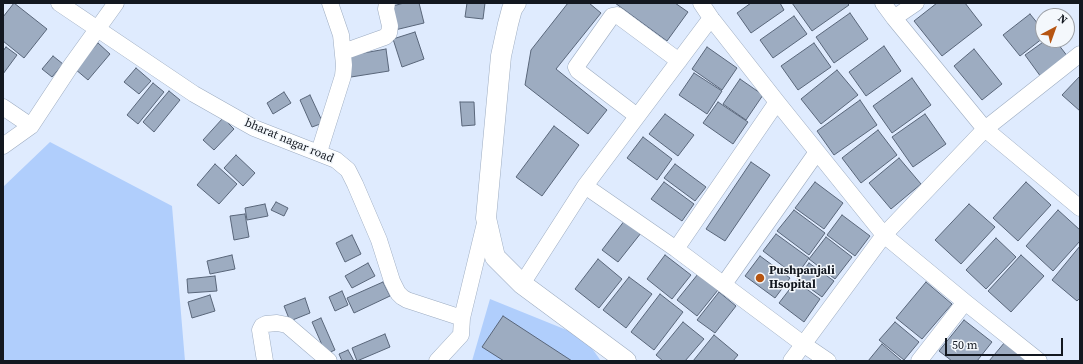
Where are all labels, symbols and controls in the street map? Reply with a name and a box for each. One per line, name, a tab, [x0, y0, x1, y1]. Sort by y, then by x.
north arrow	[1035, 8, 1075, 48]
text: N	[1055, 11, 1070, 28]
street label: bharat nagar road	[242, 116, 336, 166]
place label: Pushpanjali Hsopital	[769, 264, 835, 292]
marker: Pushpanjali Hsopital	[754, 272, 766, 284]
scale bar	[947, 330, 1065, 356]
text: 50 m	[952, 337, 978, 353]

